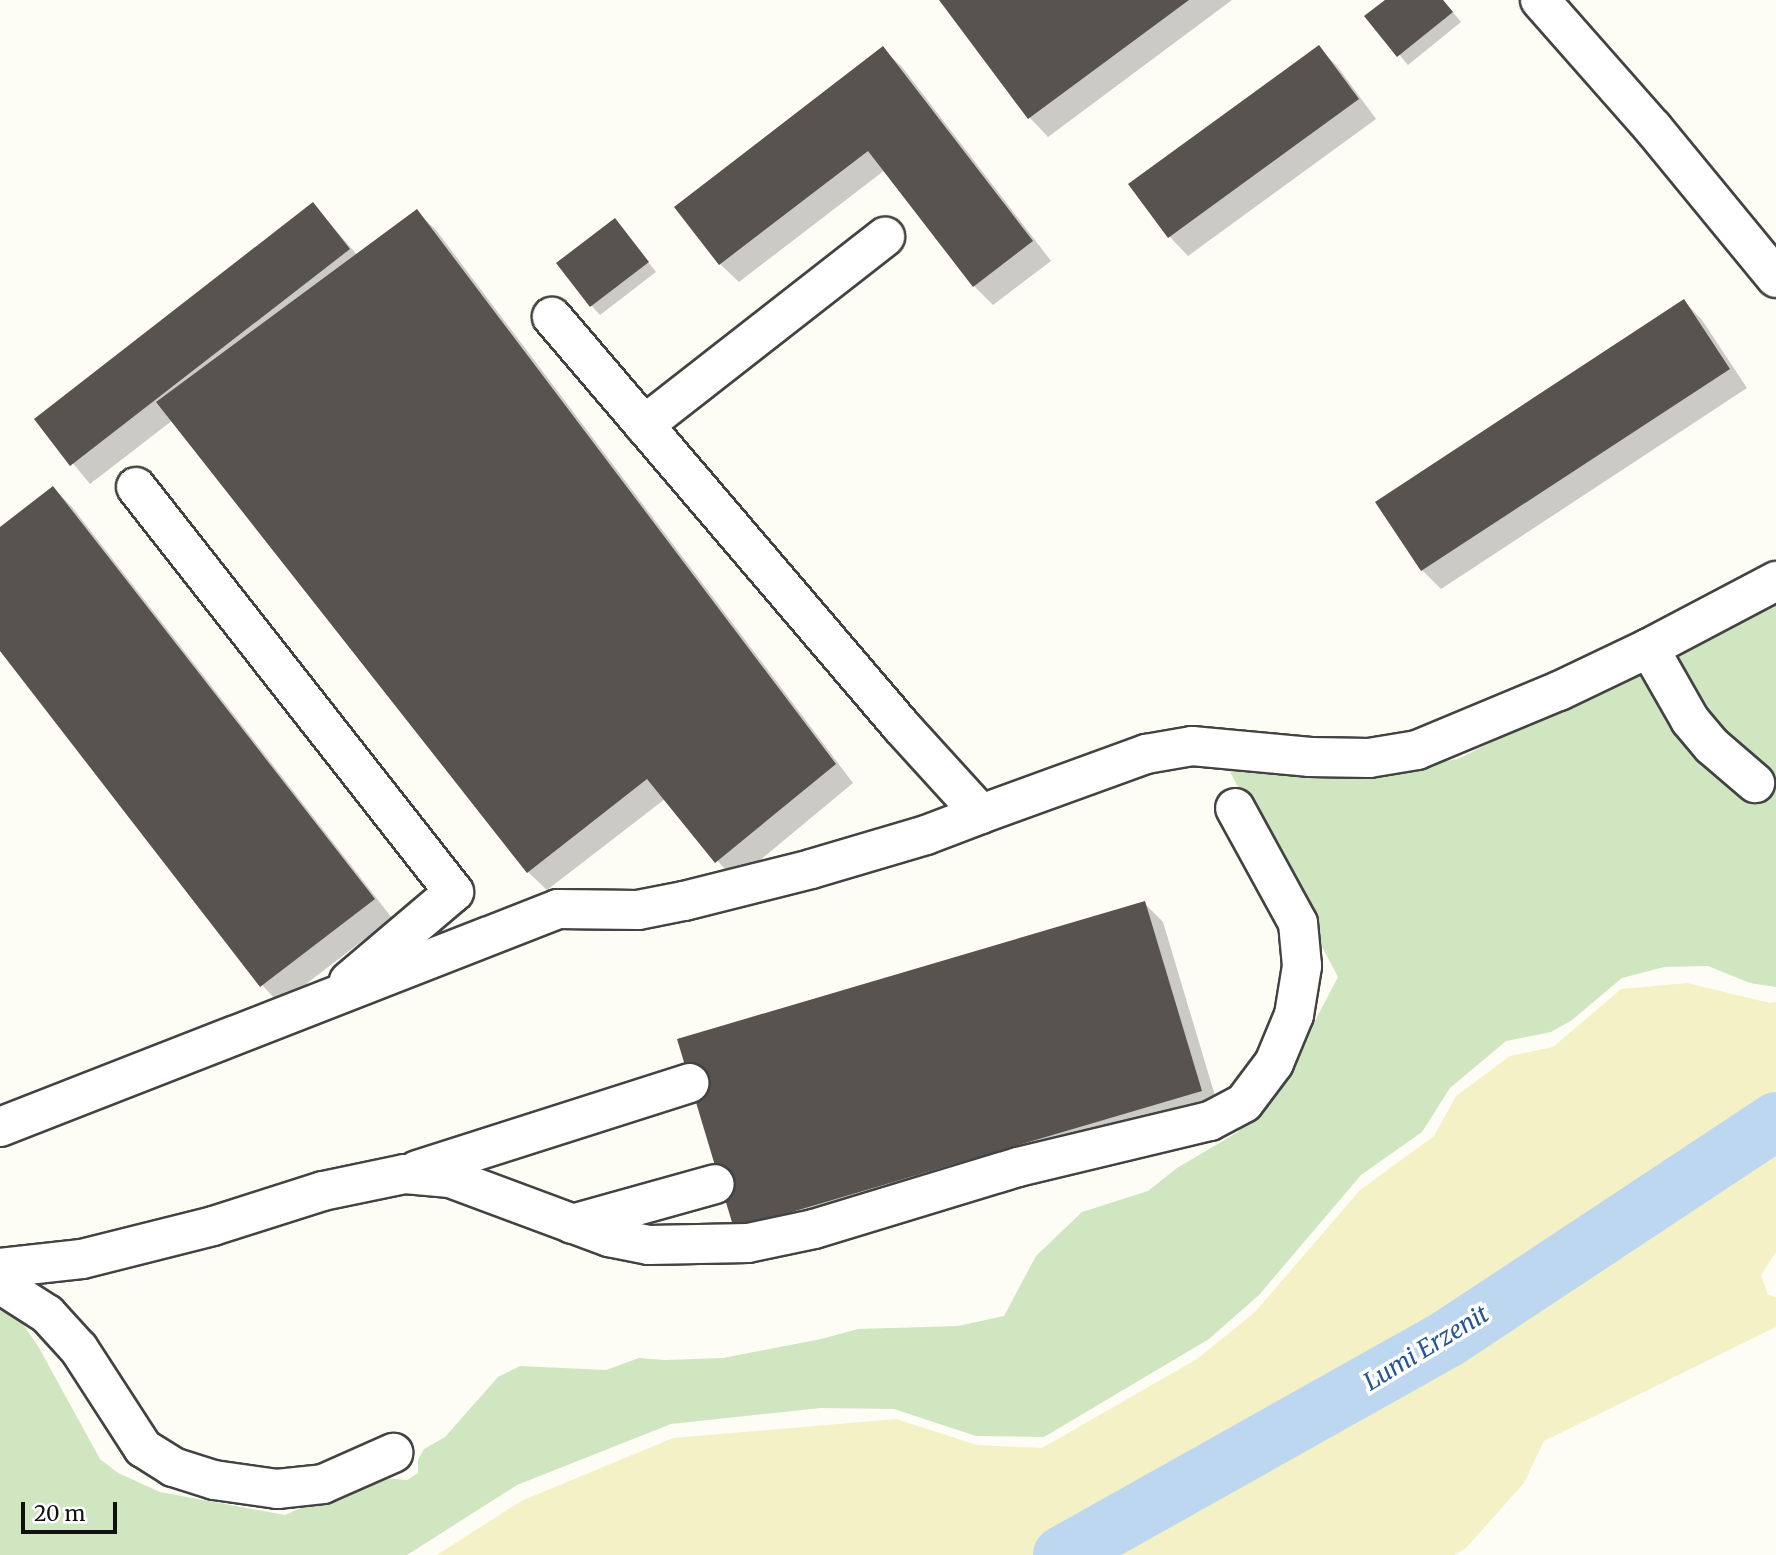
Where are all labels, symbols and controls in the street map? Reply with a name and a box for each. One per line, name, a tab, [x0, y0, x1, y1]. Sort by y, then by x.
water label: Lumi Erzenit	[1358, 1300, 1494, 1396]
scale bar	[24, 1488, 121, 1532]
text: 20 m	[34, 1500, 85, 1527]

